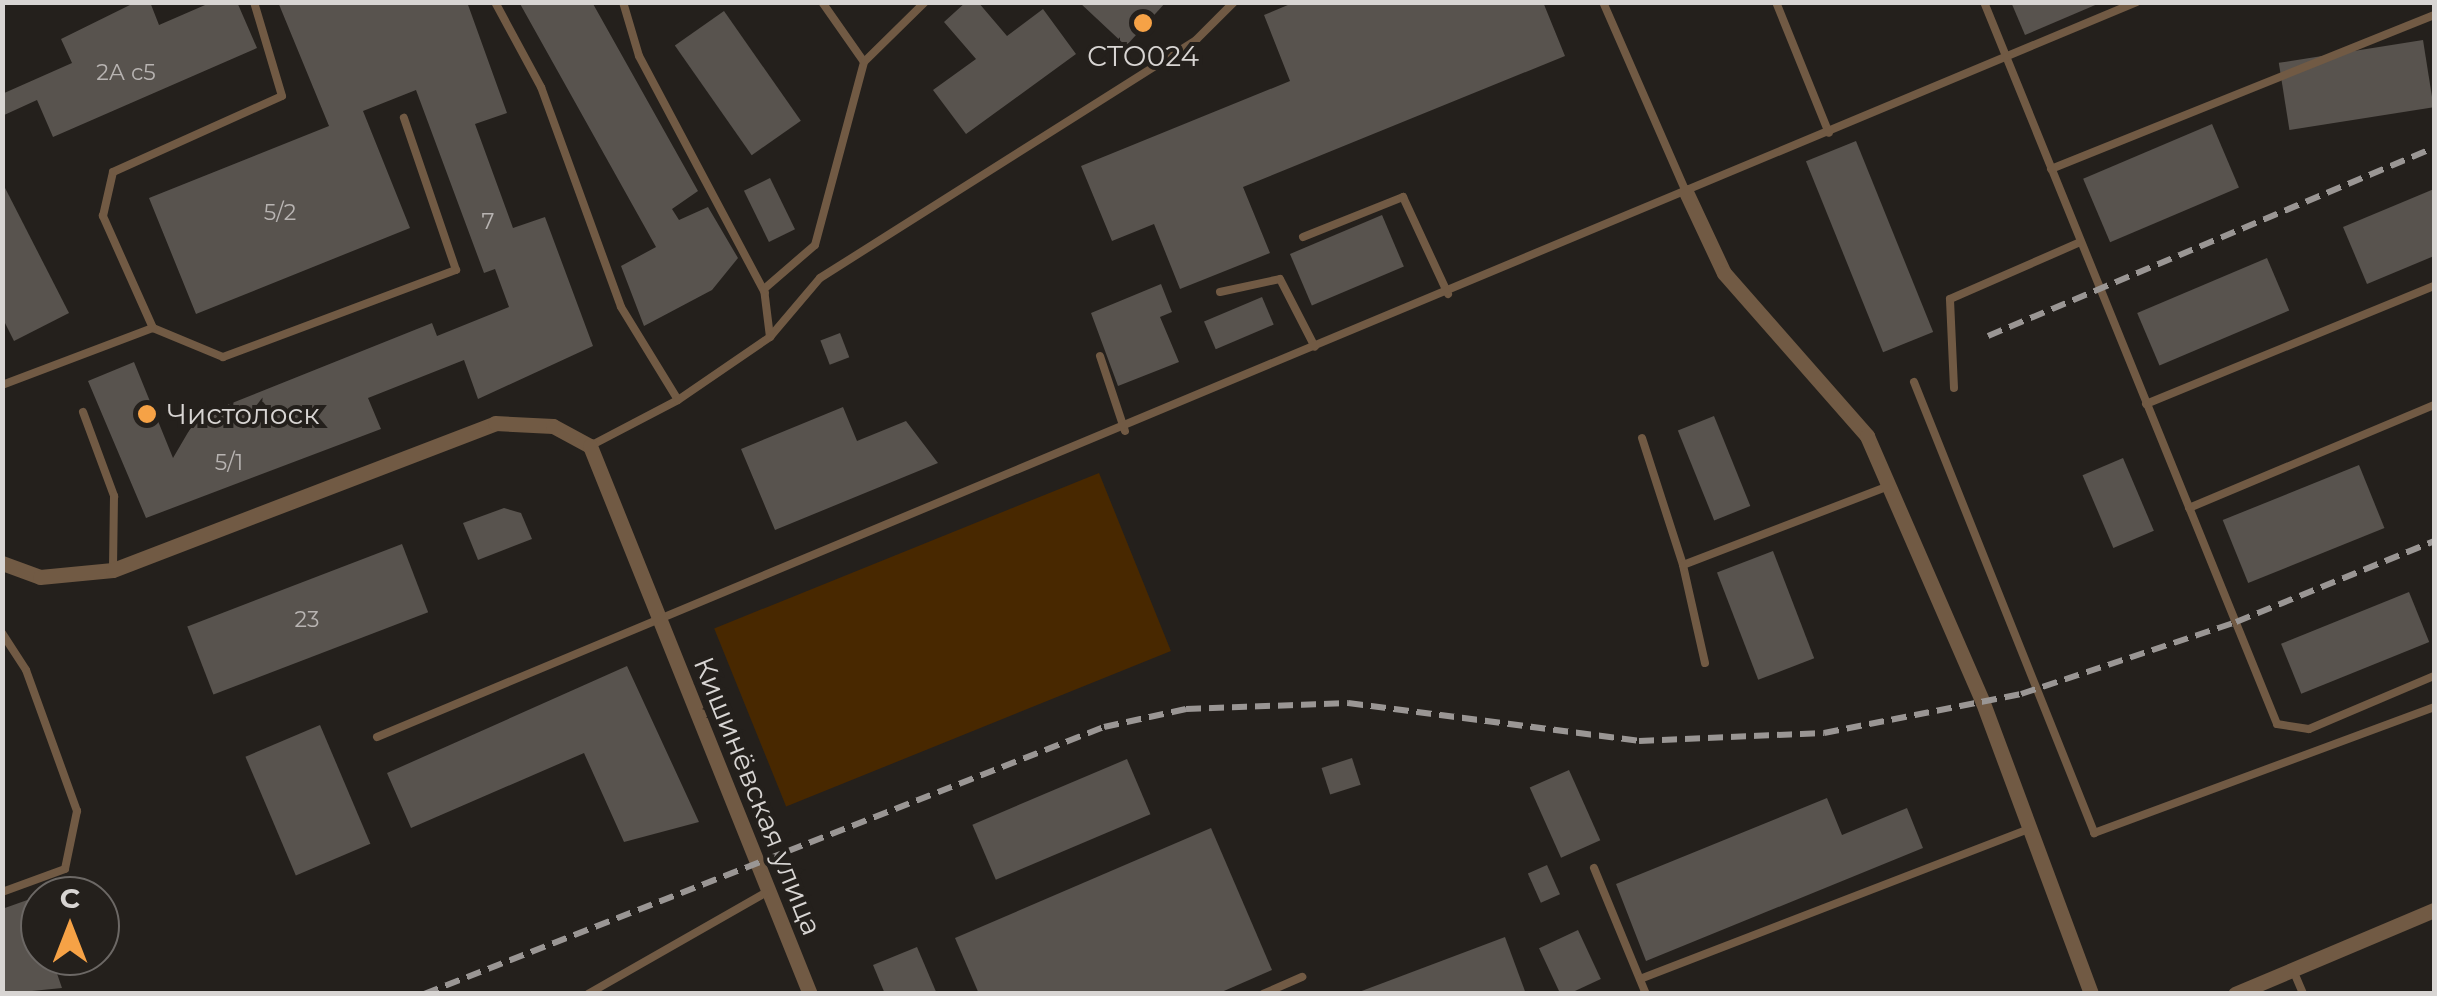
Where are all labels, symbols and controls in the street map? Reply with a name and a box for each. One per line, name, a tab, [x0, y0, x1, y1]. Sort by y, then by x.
marker: СТО024	[1132, 12, 1154, 34]
place label: СТО024	[1087, 39, 1199, 73]
house number: 2А с5	[96, 60, 156, 86]
house number: 5/2	[264, 200, 296, 226]
house number: 7	[482, 209, 494, 235]
place label: Чистолоск	[167, 397, 320, 431]
marker: Чистолоск	[136, 403, 158, 425]
house number: 5/1	[215, 450, 243, 476]
house number: 23	[295, 607, 319, 633]
street label: Кишинёвская улица	[687, 652, 829, 940]
north arrow	[20, 876, 120, 976]
text: С	[60, 881, 80, 915]

